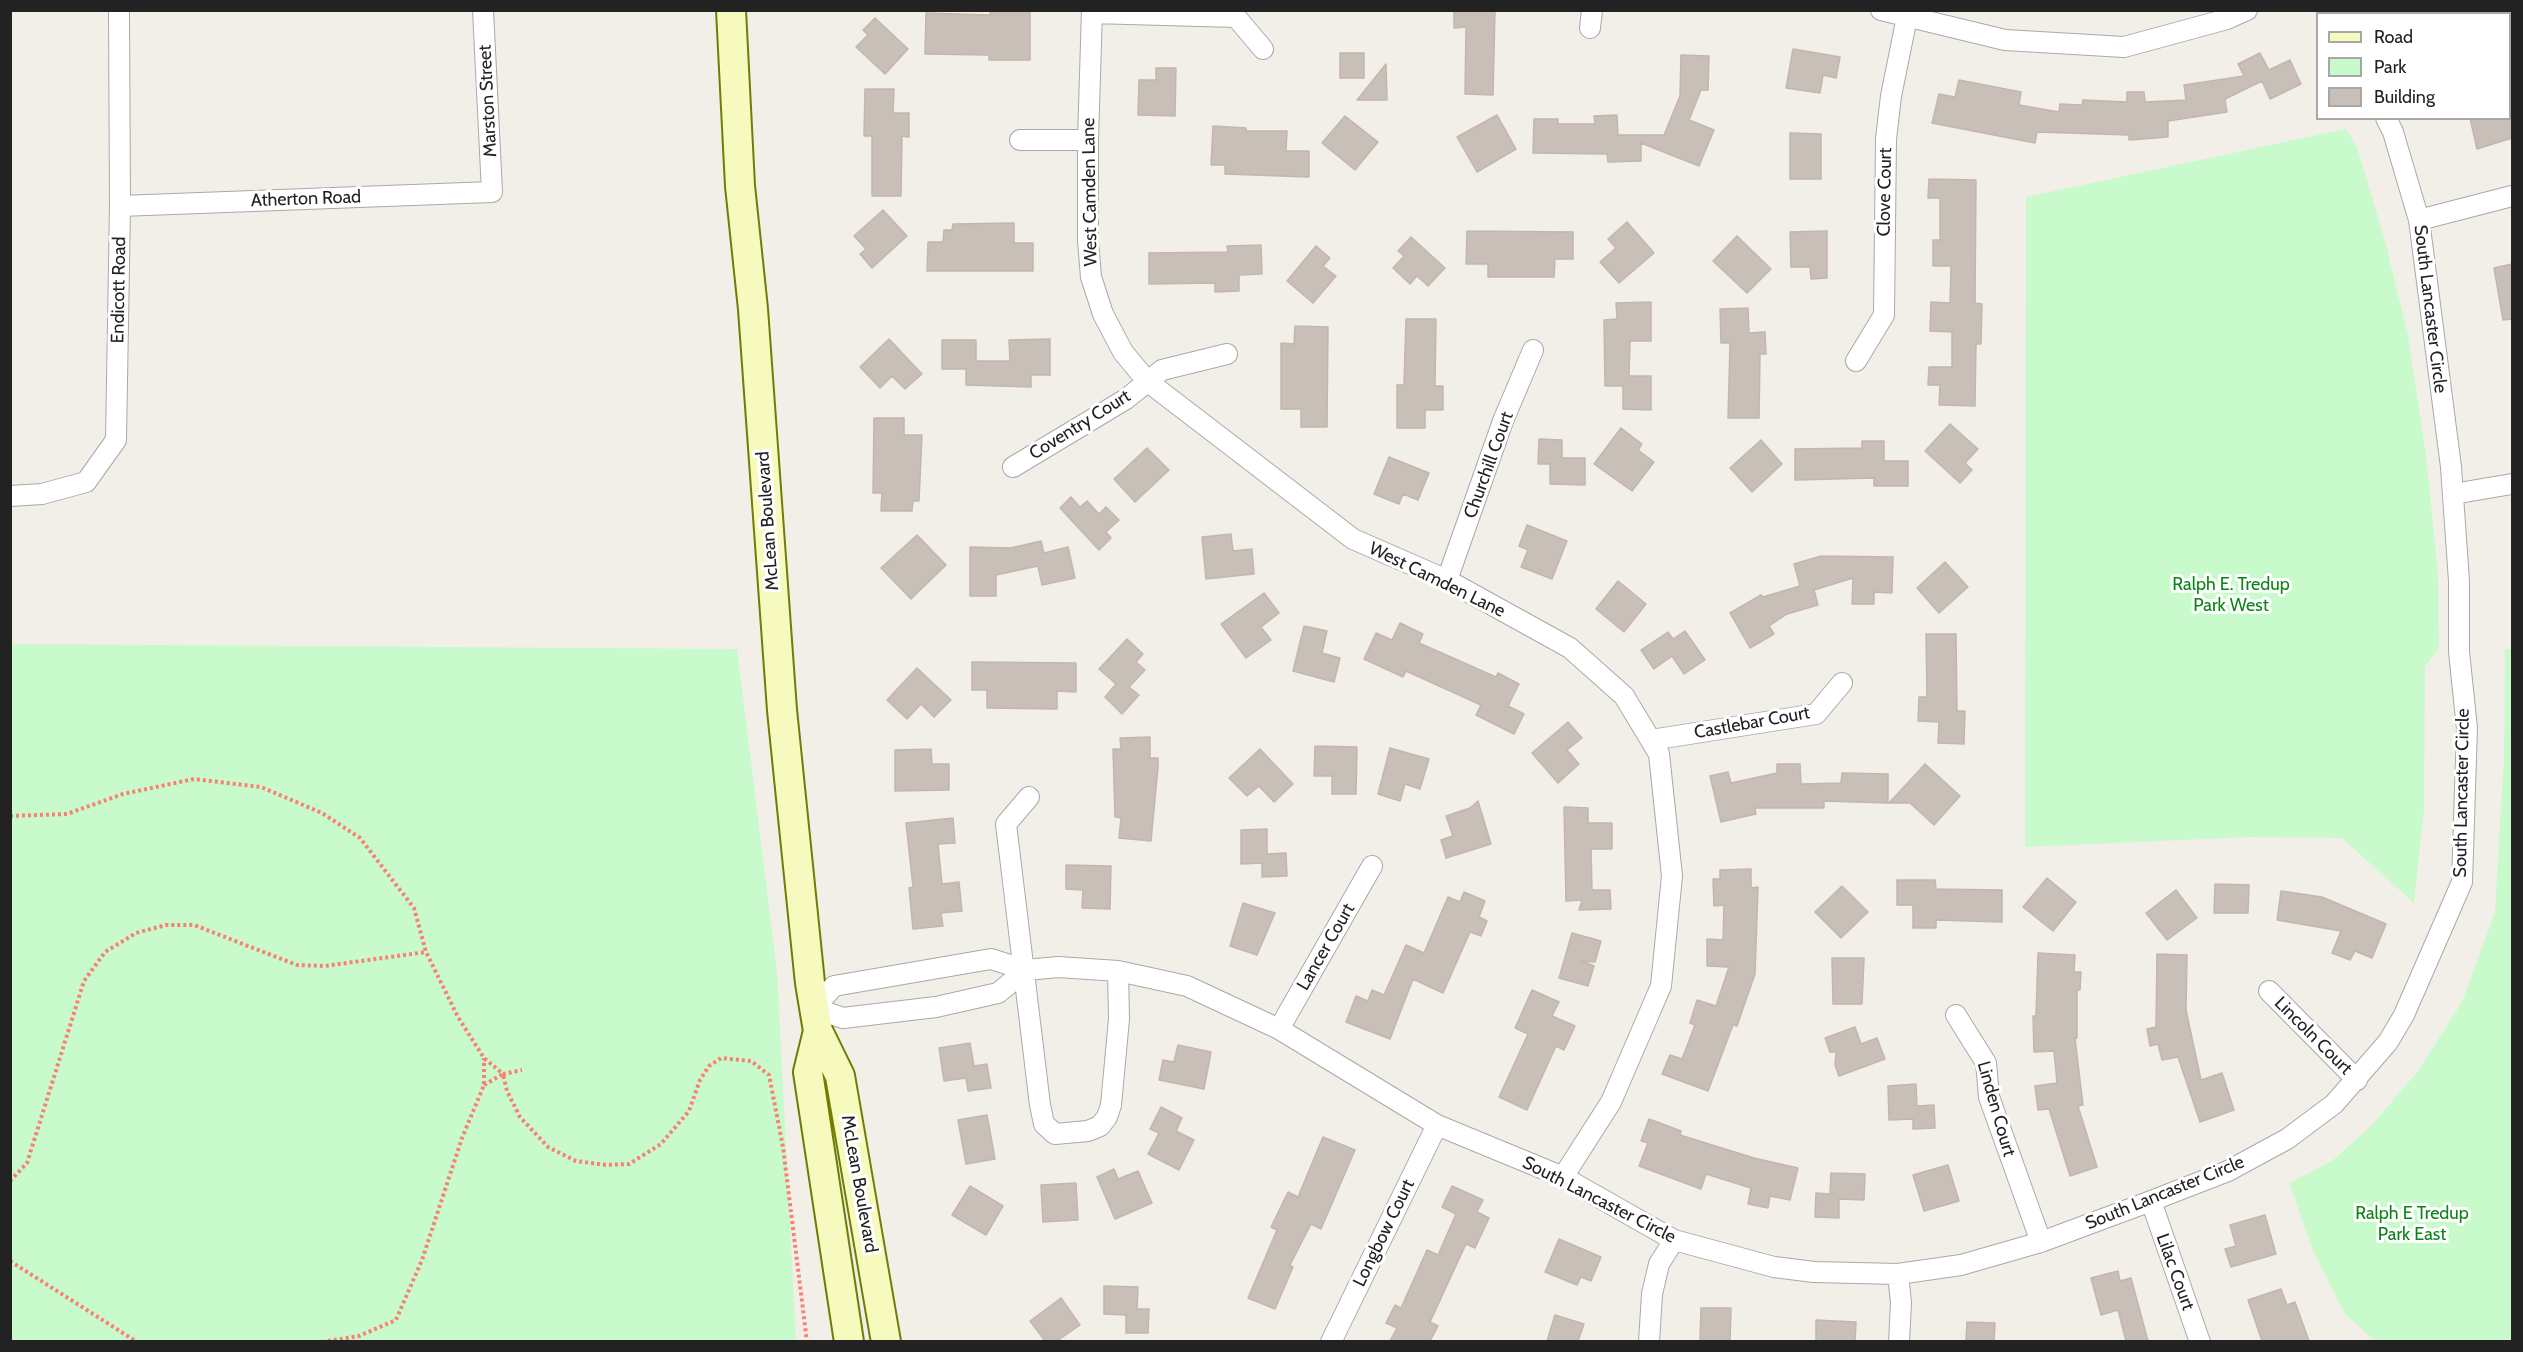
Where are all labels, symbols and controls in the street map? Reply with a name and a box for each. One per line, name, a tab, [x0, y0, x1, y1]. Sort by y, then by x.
legend	[2316, 12, 2511, 120]
text: Road	[2374, 26, 2413, 48]
street label: Marston Street	[474, 44, 502, 158]
text: Park	[2374, 56, 2406, 78]
text: Building	[2374, 86, 2435, 108]
street label: West Camden Lane	[1078, 117, 1102, 267]
street label: Clove Court	[1873, 147, 1897, 237]
street label: Atherton Road	[250, 186, 362, 212]
street label: South Lancaster Circle	[2409, 224, 2451, 394]
street label: Endicott Road	[107, 236, 131, 344]
street label: Coventry Court	[1025, 385, 1135, 465]
street label: Churchill Court	[1460, 409, 1518, 521]
street label: McLean Boulevard	[752, 451, 784, 591]
street label: West Camden Lane	[1365, 538, 1509, 622]
park label: Ralph E. Tredup Park West	[2172, 574, 2290, 616]
street label: Castlebar Court	[1693, 702, 1811, 744]
street label: South Lancaster Circle	[2450, 708, 2474, 878]
street label: Lancer Court	[1292, 900, 1360, 994]
street label: Lincoln Court	[2270, 993, 2356, 1079]
street label: Linden Court	[1972, 1059, 2020, 1159]
street label: McLean Boulevard	[836, 1113, 882, 1255]
street label: South Lancaster Circle	[2083, 1151, 2247, 1235]
street label: South Lancaster Circle	[1519, 1152, 1679, 1248]
street label: Longbow Court	[1349, 1176, 1419, 1290]
park label: Ralph E Tredup Park East	[2355, 1203, 2469, 1246]
street label: Lilac Court	[2151, 1231, 2199, 1313]

